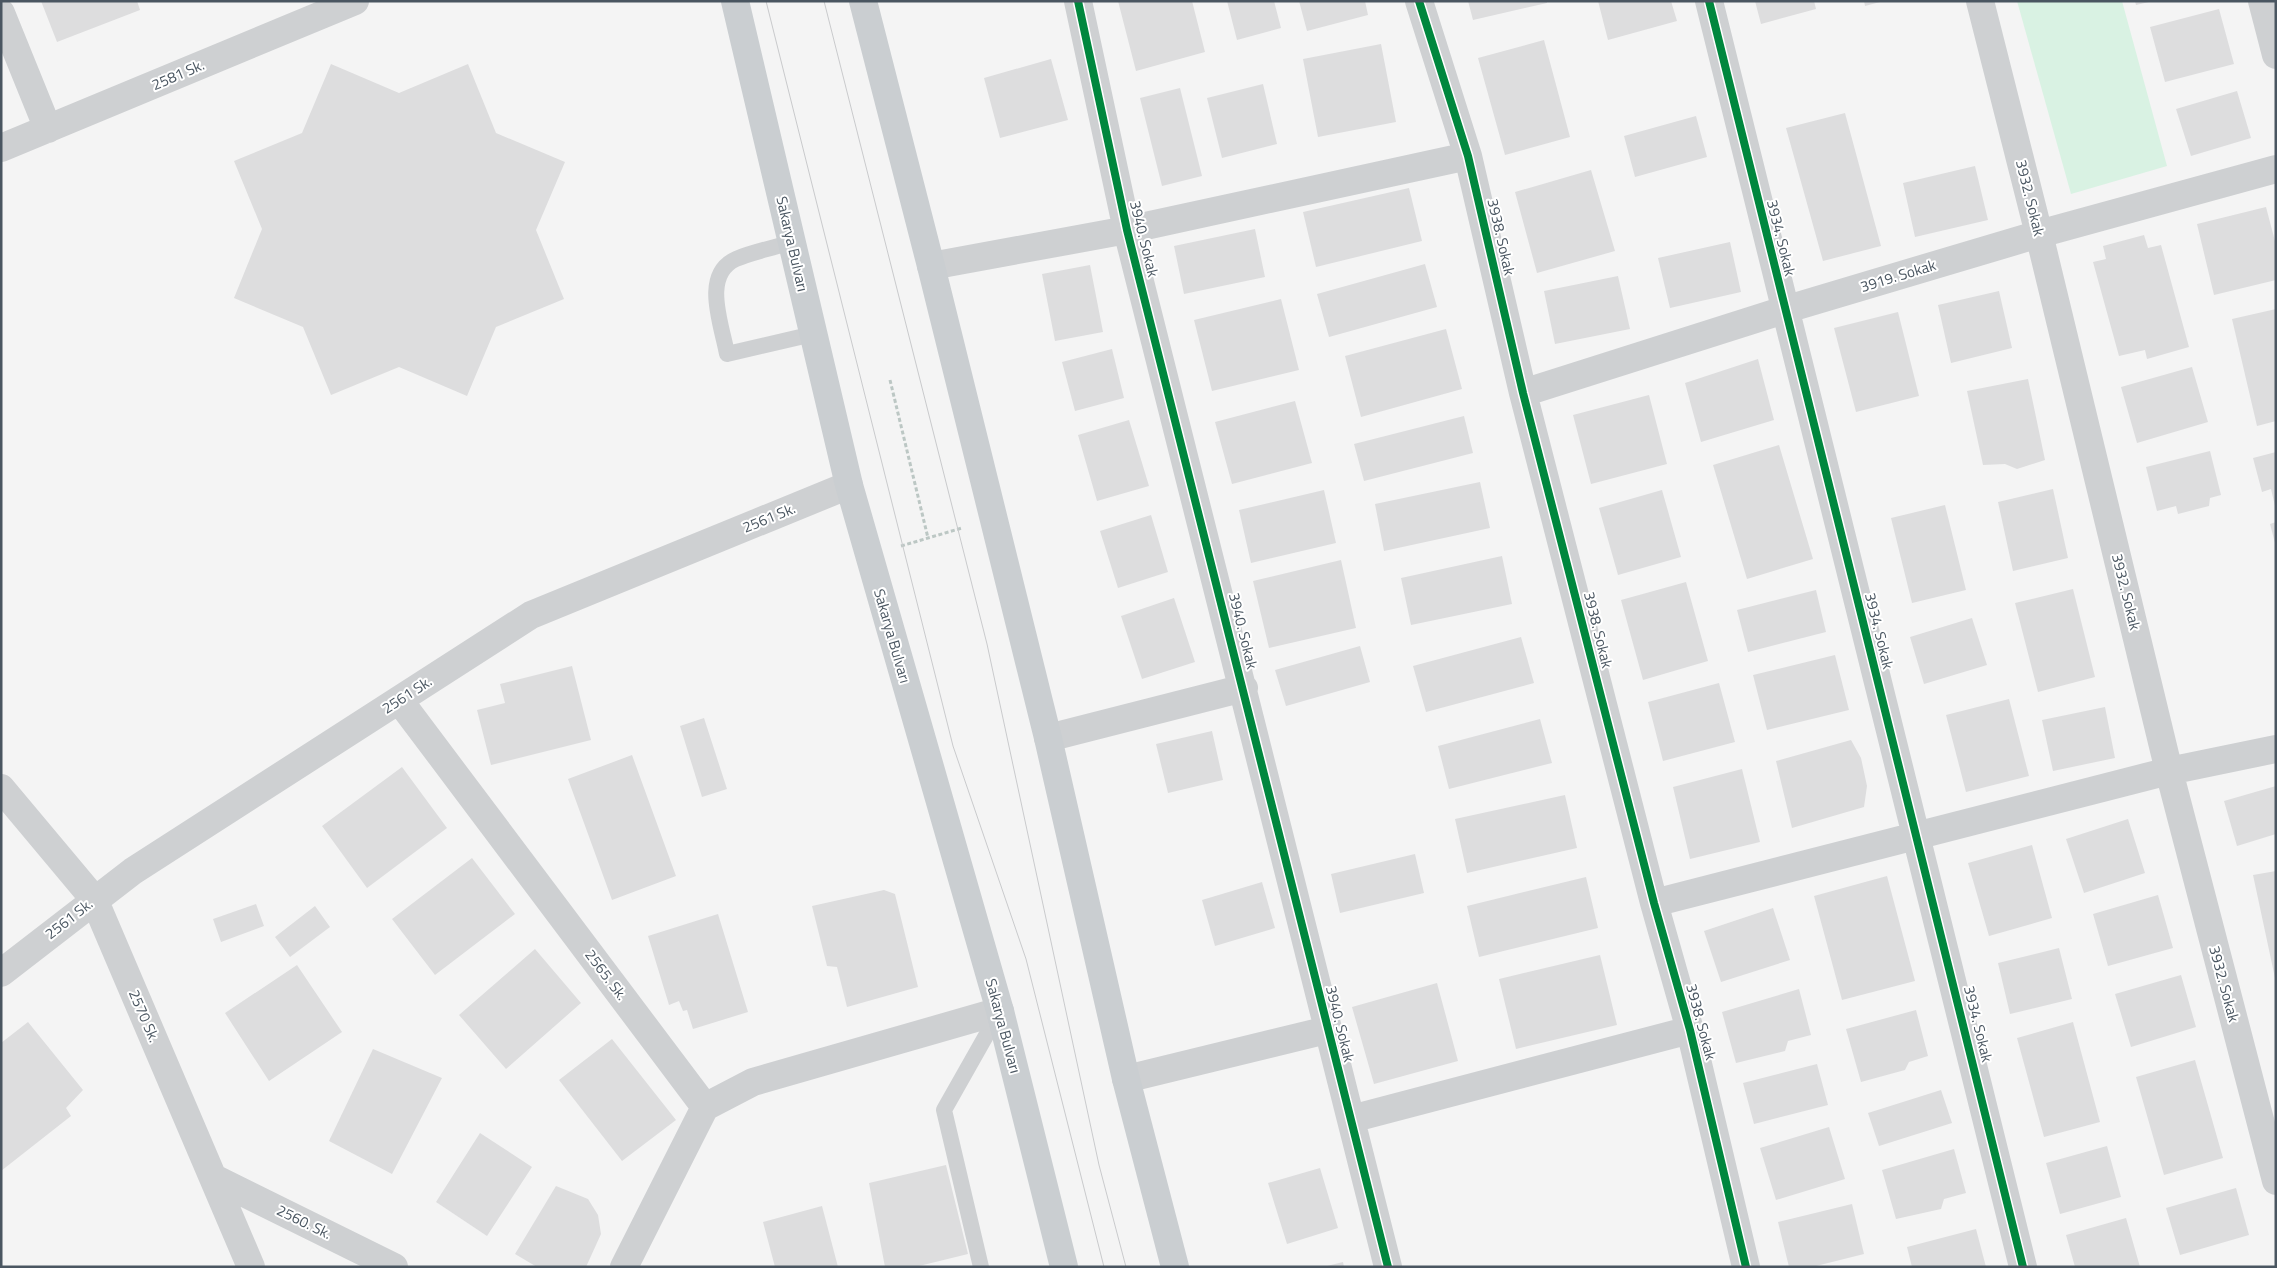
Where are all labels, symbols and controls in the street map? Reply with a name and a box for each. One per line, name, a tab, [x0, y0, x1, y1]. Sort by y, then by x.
street label: 2581 Sk.	[148, 53, 208, 96]
street label: 3932. Sokak	[2010, 157, 2051, 239]
street label: Sakarya Bulvarı	[770, 194, 815, 294]
street label: 3938. Sokak	[1482, 196, 1521, 277]
street label: 3934. Sokak	[1761, 197, 1802, 279]
street label: 3940. Sokak	[1124, 198, 1165, 280]
street label: 3919. Sokak	[1857, 253, 1939, 298]
street label: 2561 Sk.	[739, 496, 799, 539]
street label: 3932. Sokak	[2106, 551, 2147, 633]
street label: Sakarya Bulvarı	[868, 586, 917, 686]
street label: 3938. Sokak	[1578, 589, 1619, 671]
street label: 3940. Sokak	[1223, 590, 1264, 672]
street label: 3934. Sokak	[1859, 590, 1900, 672]
street label: 2561 Sk.	[377, 670, 436, 719]
street label: 2561 Sk.	[40, 892, 98, 945]
street label: 3932. Sokak	[2203, 943, 2246, 1025]
street label: 2565. Sk.	[580, 944, 633, 1005]
street label: Sakarya Bulvarı	[980, 976, 1027, 1076]
street label: 3938. Sokak	[1680, 981, 1723, 1063]
street label: 3940. Sokak	[1320, 983, 1361, 1065]
street label: 3934. Sokak	[1958, 983, 1999, 1065]
street label: 2570 Sk.	[123, 986, 166, 1046]
street label: 2560. Sk.	[273, 1198, 336, 1245]

